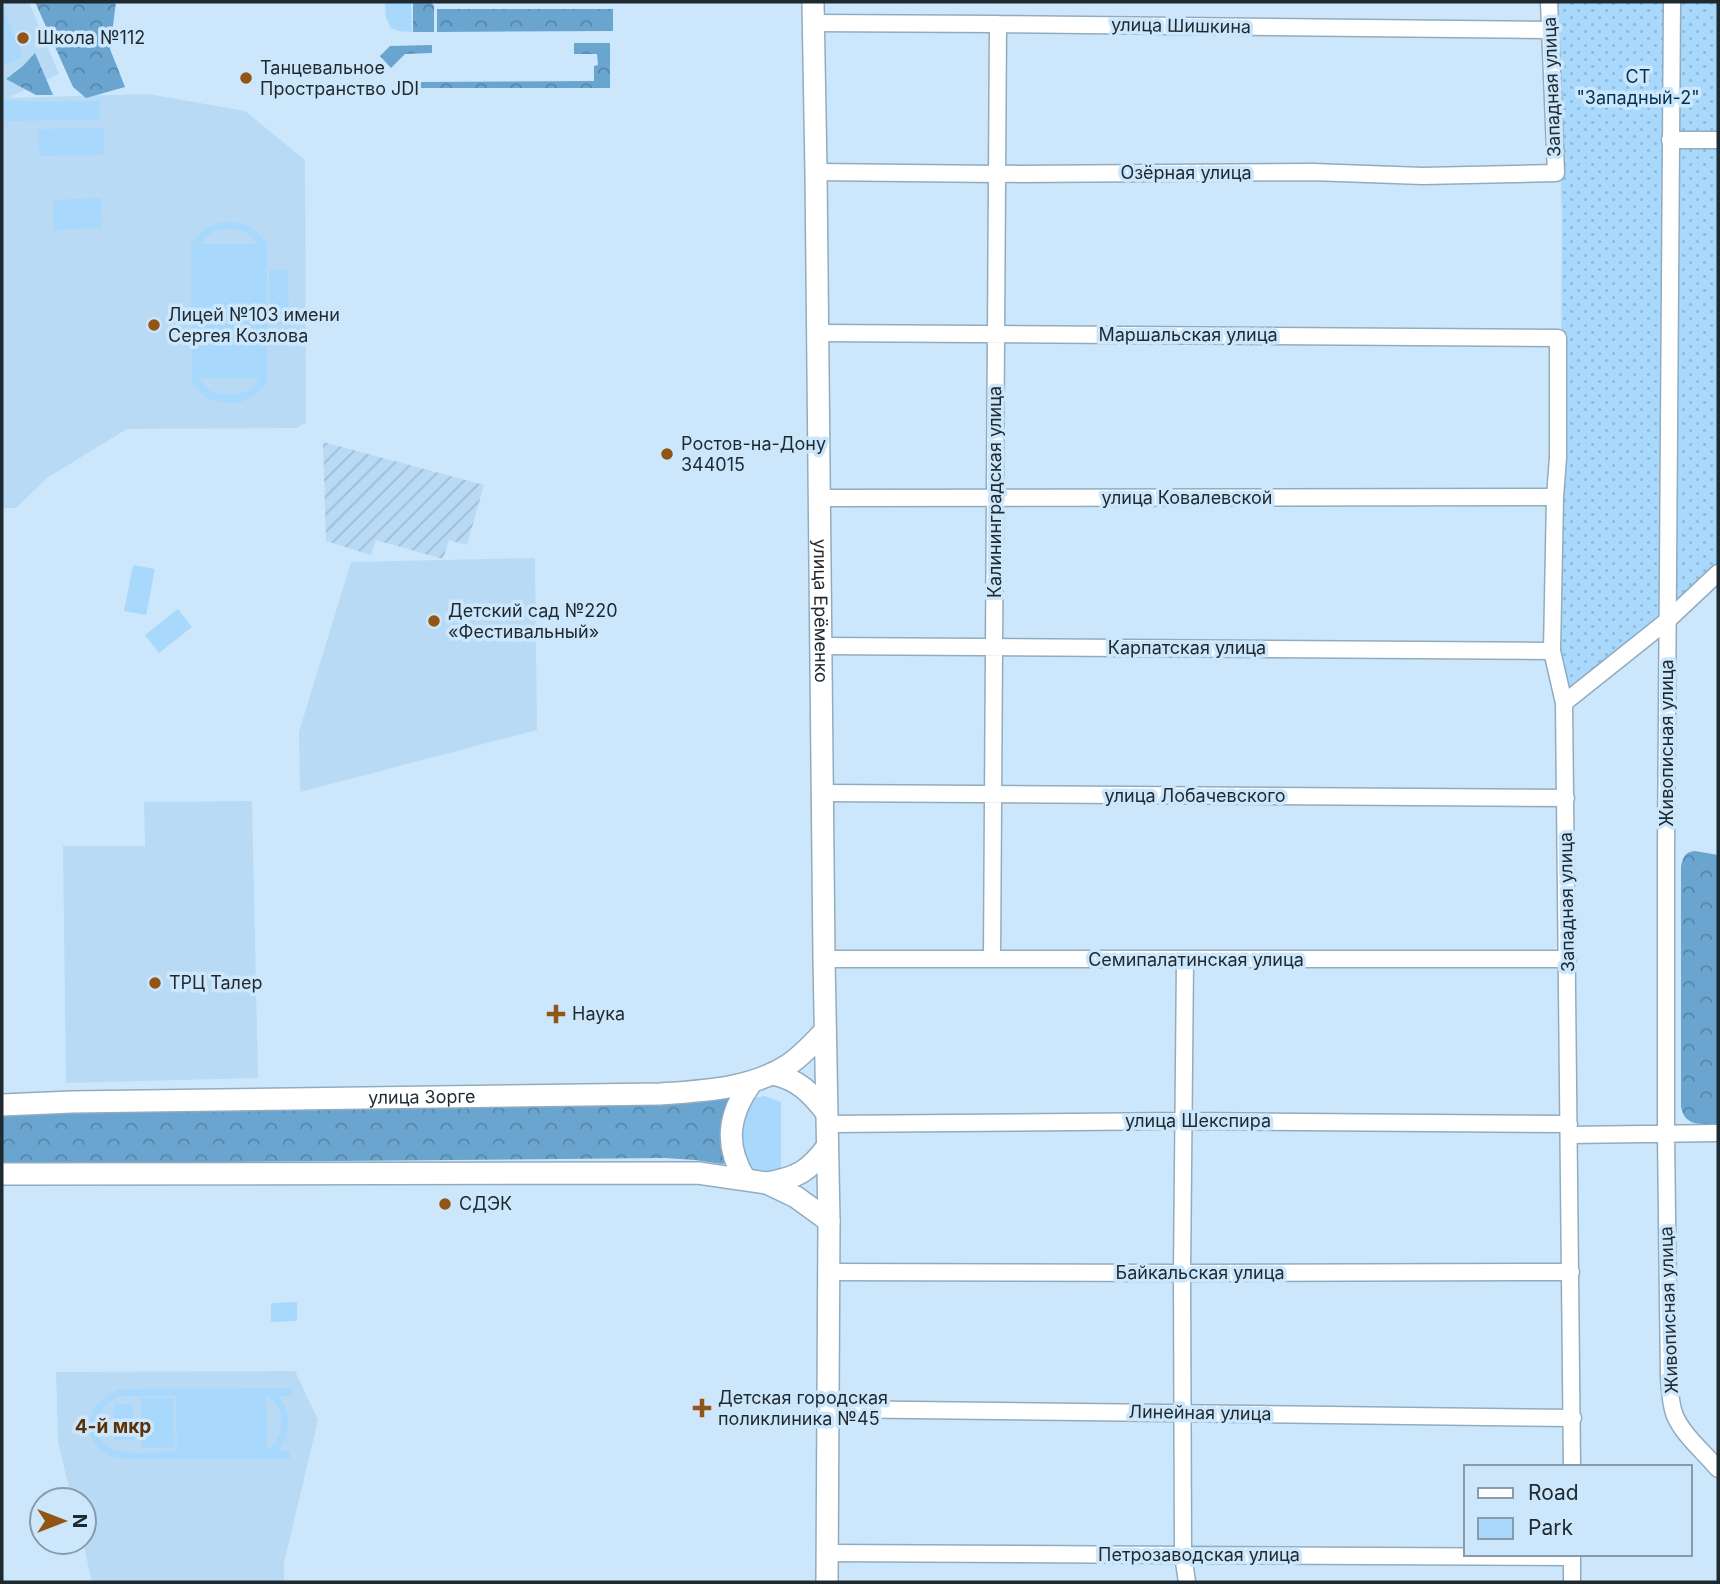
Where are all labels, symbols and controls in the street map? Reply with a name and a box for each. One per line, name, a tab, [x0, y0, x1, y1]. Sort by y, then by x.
street label: улица Шишкина	[1111, 14, 1251, 37]
street label: Западная улица	[1539, 17, 1564, 157]
place label: Школа №112	[37, 27, 145, 48]
marker: Школа №112	[15, 30, 31, 46]
place label: Танцевальное Пространство JDI	[260, 57, 419, 99]
park label: СТ "Западный-2"	[1576, 66, 1700, 108]
marker: Танцевальное Пространство JDI	[238, 70, 254, 86]
street label: Озёрная улица	[1120, 162, 1252, 183]
place label: Лицей №103 имени Сергея Козлова	[168, 304, 340, 346]
marker: Лицей №103 имени Сергея Козлова	[146, 317, 162, 333]
street label: Маршальская улица	[1098, 324, 1278, 345]
street label: Калининградская улица	[984, 386, 1005, 598]
place label: Ростов-на-Дону 344015	[681, 433, 826, 475]
marker: Ростов-на-Дону 344015	[659, 446, 675, 462]
street label: улица Ковалевской	[1102, 487, 1272, 508]
street label: улица Ерёменко	[810, 539, 832, 683]
place label: Детский сад №220 «Фестивальный»	[448, 600, 618, 642]
marker: Детский сад №220 «Фестивальный»	[426, 613, 442, 629]
street label: Карпатская улица	[1108, 637, 1266, 658]
street label: Живописная улица	[1656, 659, 1677, 827]
street label: улица Лобачевского	[1104, 785, 1286, 806]
street label: Западная улица	[1555, 832, 1578, 972]
street label: Семипалатинская улица	[1088, 949, 1304, 970]
place label: ТРЦ Талер	[169, 972, 262, 993]
marker: ТРЦ Талер	[147, 975, 163, 991]
place label: Наука	[572, 1003, 625, 1024]
marker: Наука	[546, 1004, 566, 1024]
street label: улица Зорге	[368, 1086, 476, 1108]
street label: улица Шекспира	[1125, 1110, 1271, 1131]
place label: СДЭК	[459, 1193, 512, 1214]
marker: СДЭК	[437, 1196, 453, 1212]
street label: Живописная улица	[1655, 1226, 1682, 1394]
street label: Байкальская улица	[1116, 1262, 1285, 1283]
place label: Детская городская поликлиника №45	[718, 1387, 888, 1429]
marker: Детская городская поликлиника №45	[692, 1398, 712, 1418]
street label: Линейная улица	[1128, 1401, 1272, 1424]
district label: 4-й мкр	[75, 1415, 151, 1438]
legend	[1464, 1465, 1692, 1556]
text: Road	[1528, 1480, 1579, 1505]
north arrow	[28, 1486, 98, 1556]
text: N	[68, 1514, 91, 1528]
text: Park	[1528, 1515, 1573, 1540]
street label: Петрозаводская улица	[1098, 1544, 1300, 1565]

